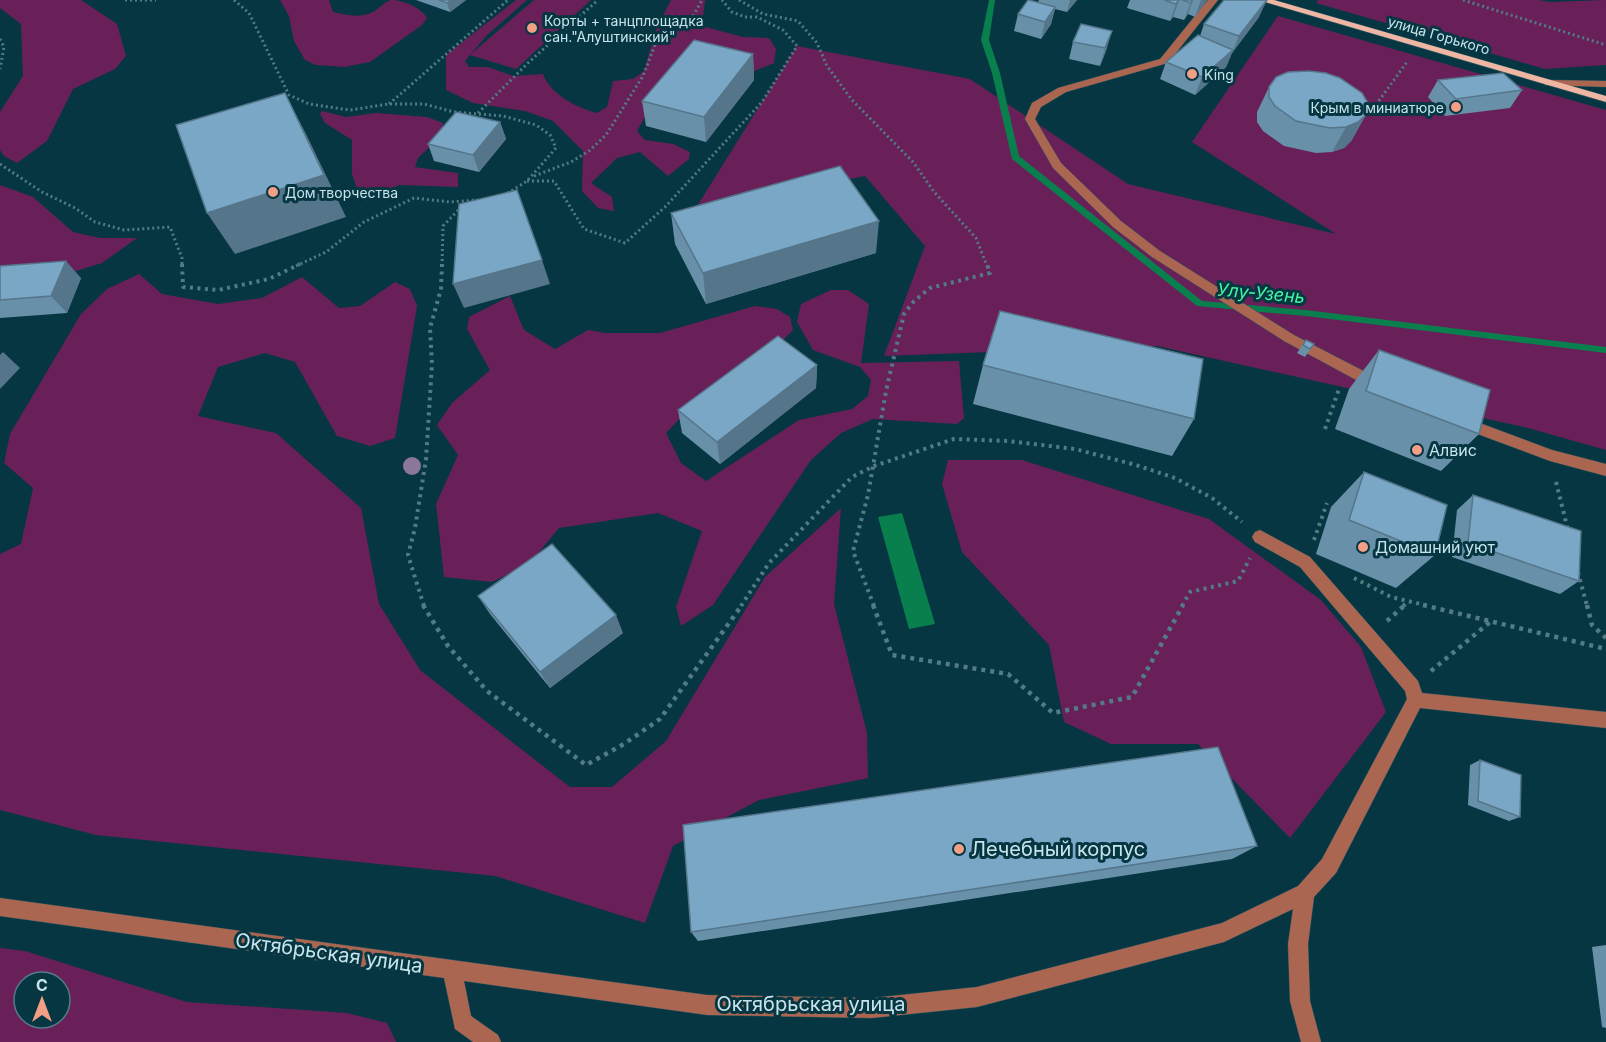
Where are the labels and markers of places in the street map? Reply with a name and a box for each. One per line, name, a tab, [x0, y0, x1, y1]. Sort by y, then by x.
place label: Корты + танцплощадка сан."Алуштинский"	[544, 12, 704, 45]
marker: Корты + танцплощадка сан."Алуштинский"	[525, 21, 539, 35]
place label: King	[1204, 66, 1234, 83]
marker: King	[1185, 67, 1199, 81]
place label: Крым в миниатюре	[1310, 99, 1444, 116]
marker: Крым в миниатюре	[1449, 100, 1463, 114]
place label: Дом творчества	[285, 184, 398, 201]
marker: Дом творчества	[266, 185, 280, 199]
place label: Алвис	[1429, 440, 1477, 460]
marker: Алвис	[1410, 443, 1424, 457]
place label: Домашний уют	[1375, 537, 1496, 557]
marker: Домашний уют	[1356, 540, 1370, 554]
place label: Лечебный корпус	[971, 837, 1145, 861]
marker: Лечебный корпус	[952, 842, 966, 856]

